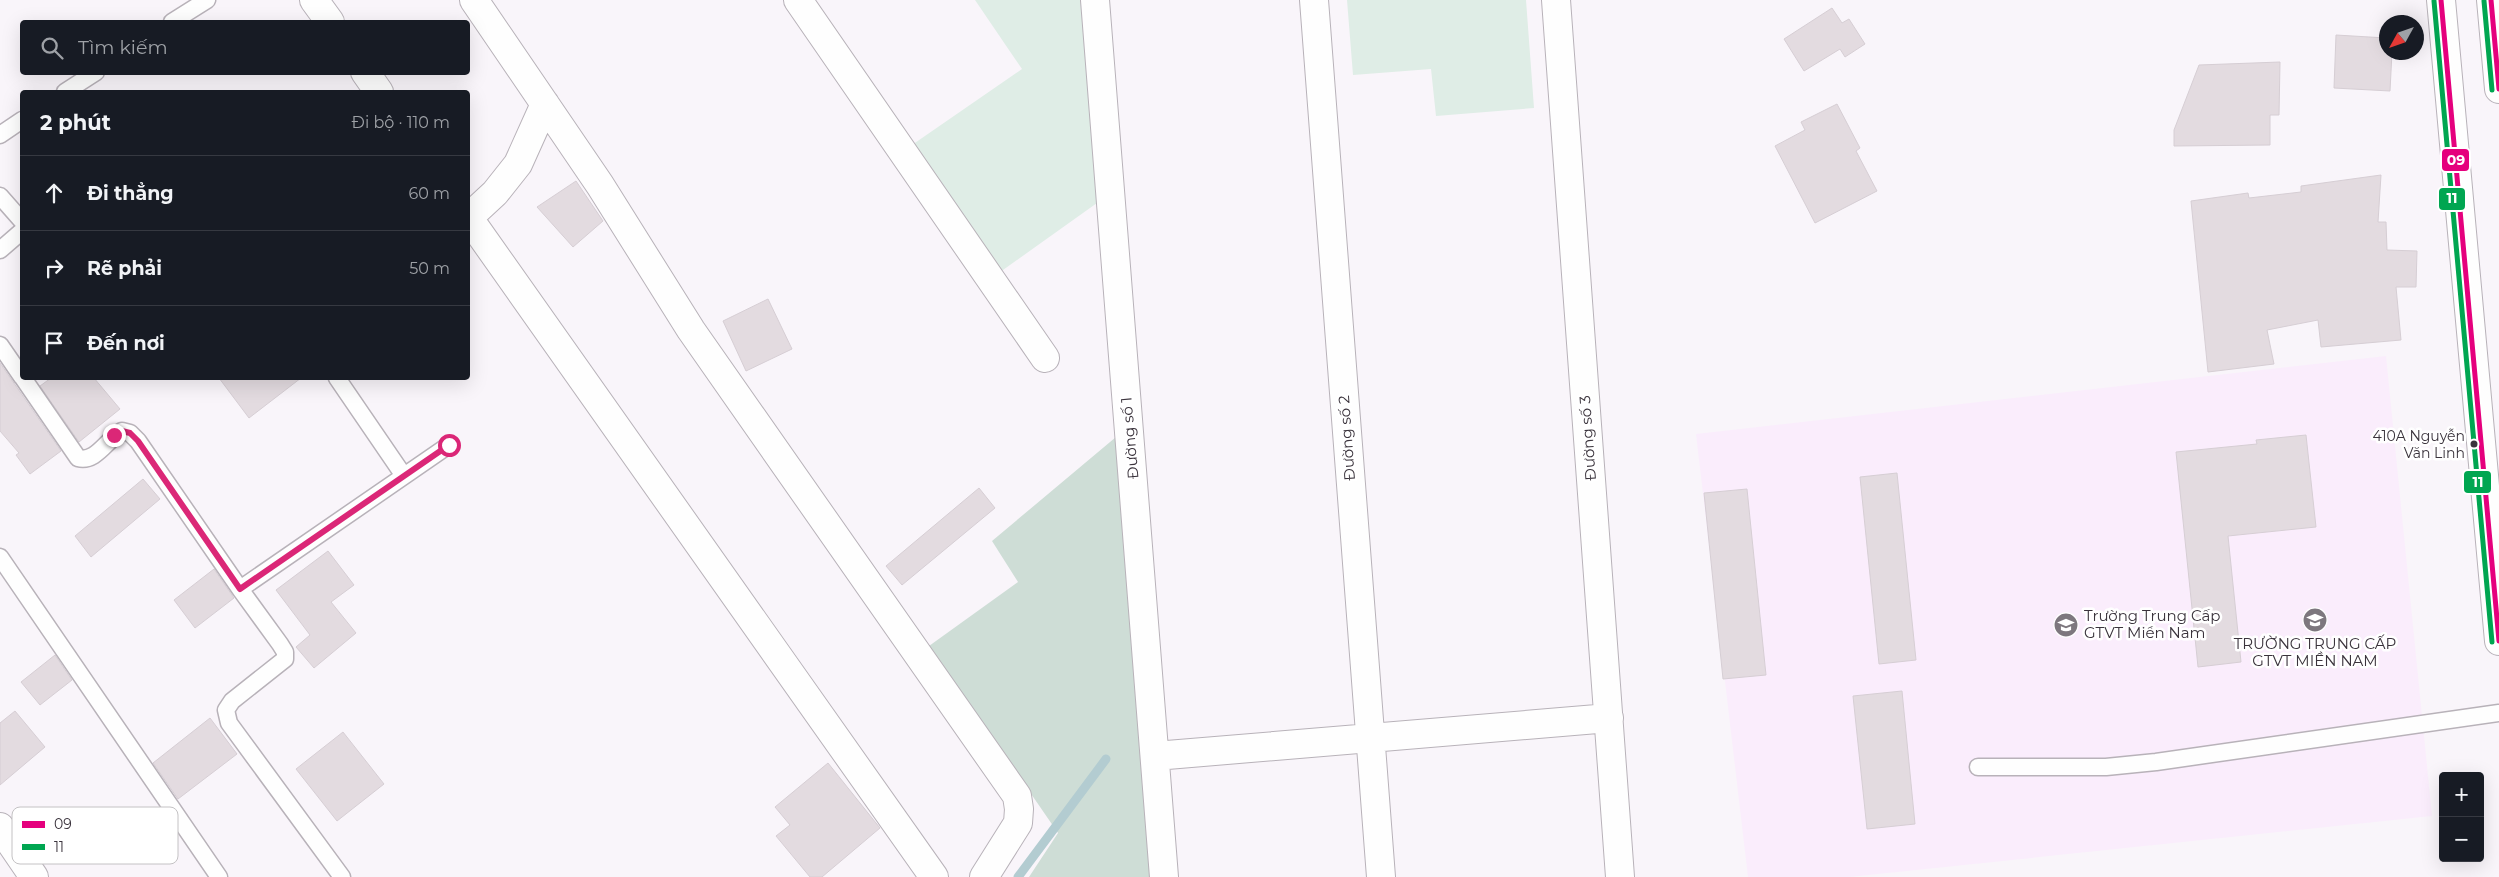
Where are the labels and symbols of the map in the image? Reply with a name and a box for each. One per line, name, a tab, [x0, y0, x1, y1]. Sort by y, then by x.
north arrow	[2379, 15, 2424, 60]
line badge: 09	[2441, 148, 2470, 172]
text: 09	[2447, 151, 2465, 169]
line badge: 11	[2438, 187, 2466, 211]
text: 11	[2447, 189, 2457, 207]
street label: Đường số 2	[1334, 395, 1359, 481]
street label: Đường số 3	[1575, 395, 1600, 481]
street label: Đường số 1	[1116, 396, 1143, 480]
route end	[103, 424, 126, 447]
place label: 410A Nguyễn Văn Linh	[2373, 427, 2465, 462]
route start	[438, 434, 461, 457]
marker: 410A Nguyễn Văn Linh	[2469, 439, 2479, 449]
line badge: 11	[2463, 470, 2492, 494]
text: 11	[2473, 473, 2483, 491]
place label: Trường Trung Cấp GTVT Miền Nam	[2084, 606, 2220, 642]
school or university icon: TRƯỜNG TRUNG CẤP GTVT MIỀN NAM	[2302, 607, 2328, 633]
school or university icon: Trường Trung Cấp GTVT Miền Nam	[2053, 612, 2079, 638]
place label: TRƯỜNG TRUNG CẤP GTVT MIỀN NAM	[2234, 634, 2396, 670]
legend	[12, 807, 178, 864]
text: 09	[54, 815, 72, 833]
text: 11	[54, 838, 64, 856]

